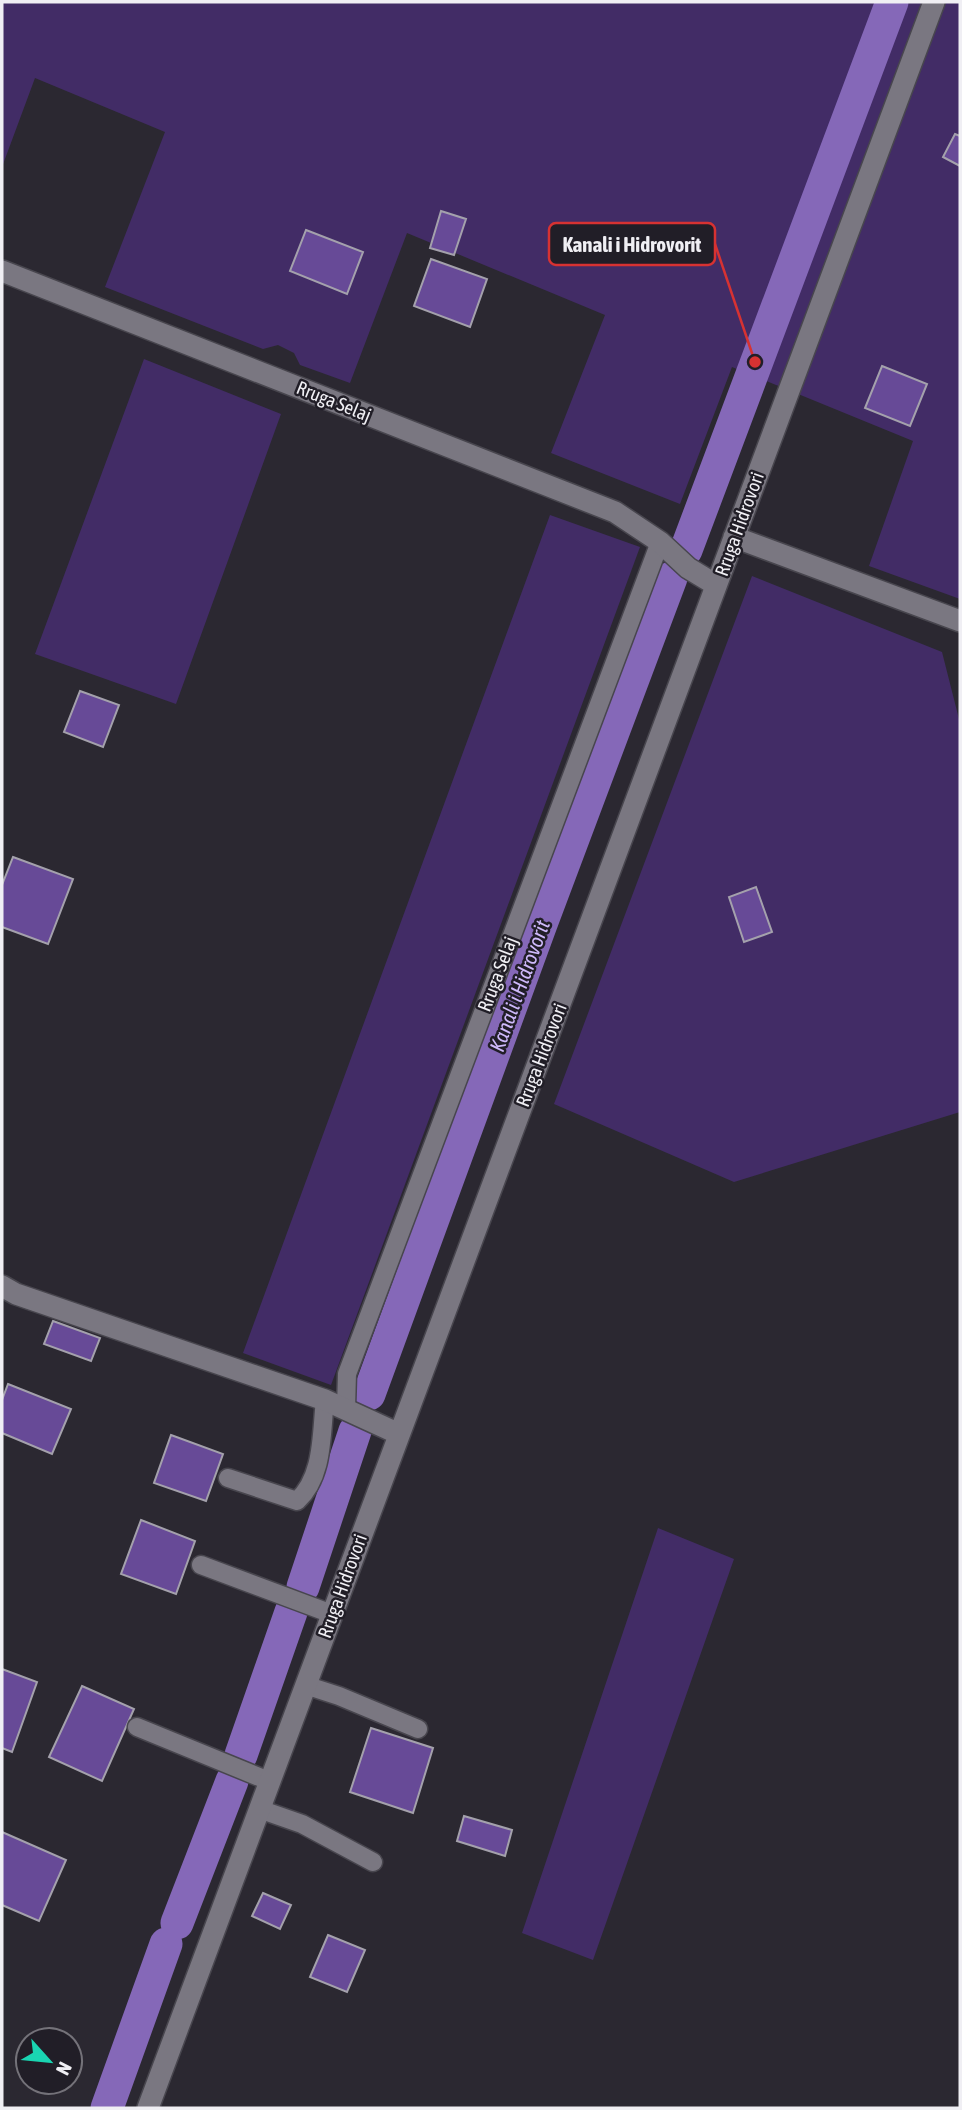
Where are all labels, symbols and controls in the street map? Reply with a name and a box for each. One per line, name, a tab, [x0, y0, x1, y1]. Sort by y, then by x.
callout: Kanali i Hidrovorit	[549, 223, 715, 265]
text: Kanali i Hidrovorit	[563, 232, 701, 256]
street label: Rruga Selaj	[294, 376, 374, 426]
street label: Rruga Hidrovori	[710, 469, 768, 579]
water label: Kanali i Hidrovorit	[484, 917, 554, 1055]
street label: Rruga Selaj	[473, 933, 521, 1015]
street label: Rruga Hidrovori	[511, 1000, 571, 1110]
street label: Rruga Hidrovori	[313, 1531, 371, 1641]
north arrow	[14, 2026, 84, 2096]
text: N	[52, 2059, 76, 2079]

